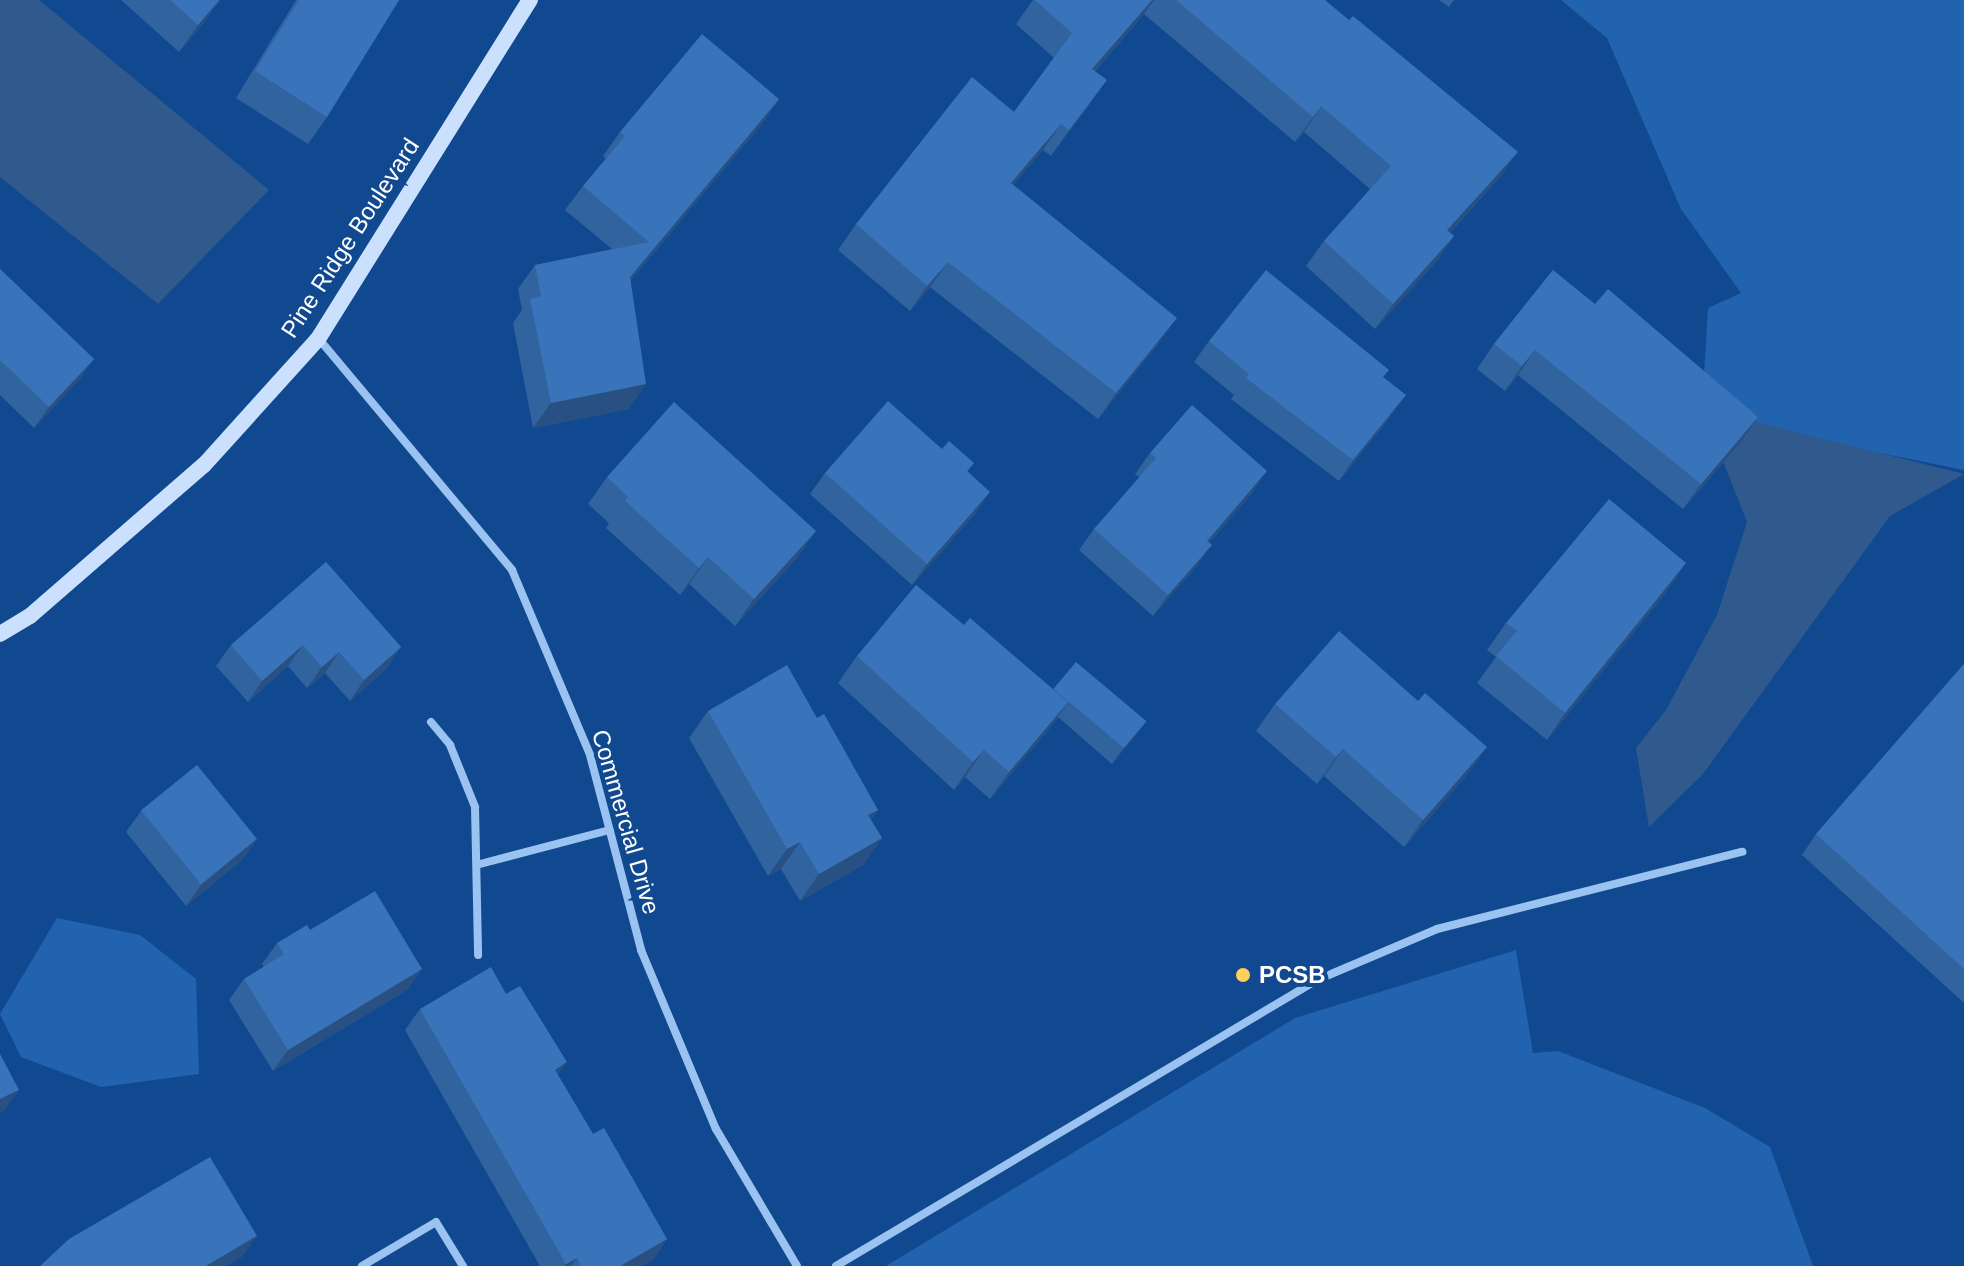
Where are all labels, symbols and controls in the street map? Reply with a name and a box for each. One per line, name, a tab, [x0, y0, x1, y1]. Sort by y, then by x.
street label: Pine Ridge Boulevard	[275, 133, 425, 343]
street label: Commercial Drive	[586, 726, 666, 918]
place label: PCSB	[1259, 961, 1326, 989]
marker: PCSB	[1234, 966, 1252, 984]

